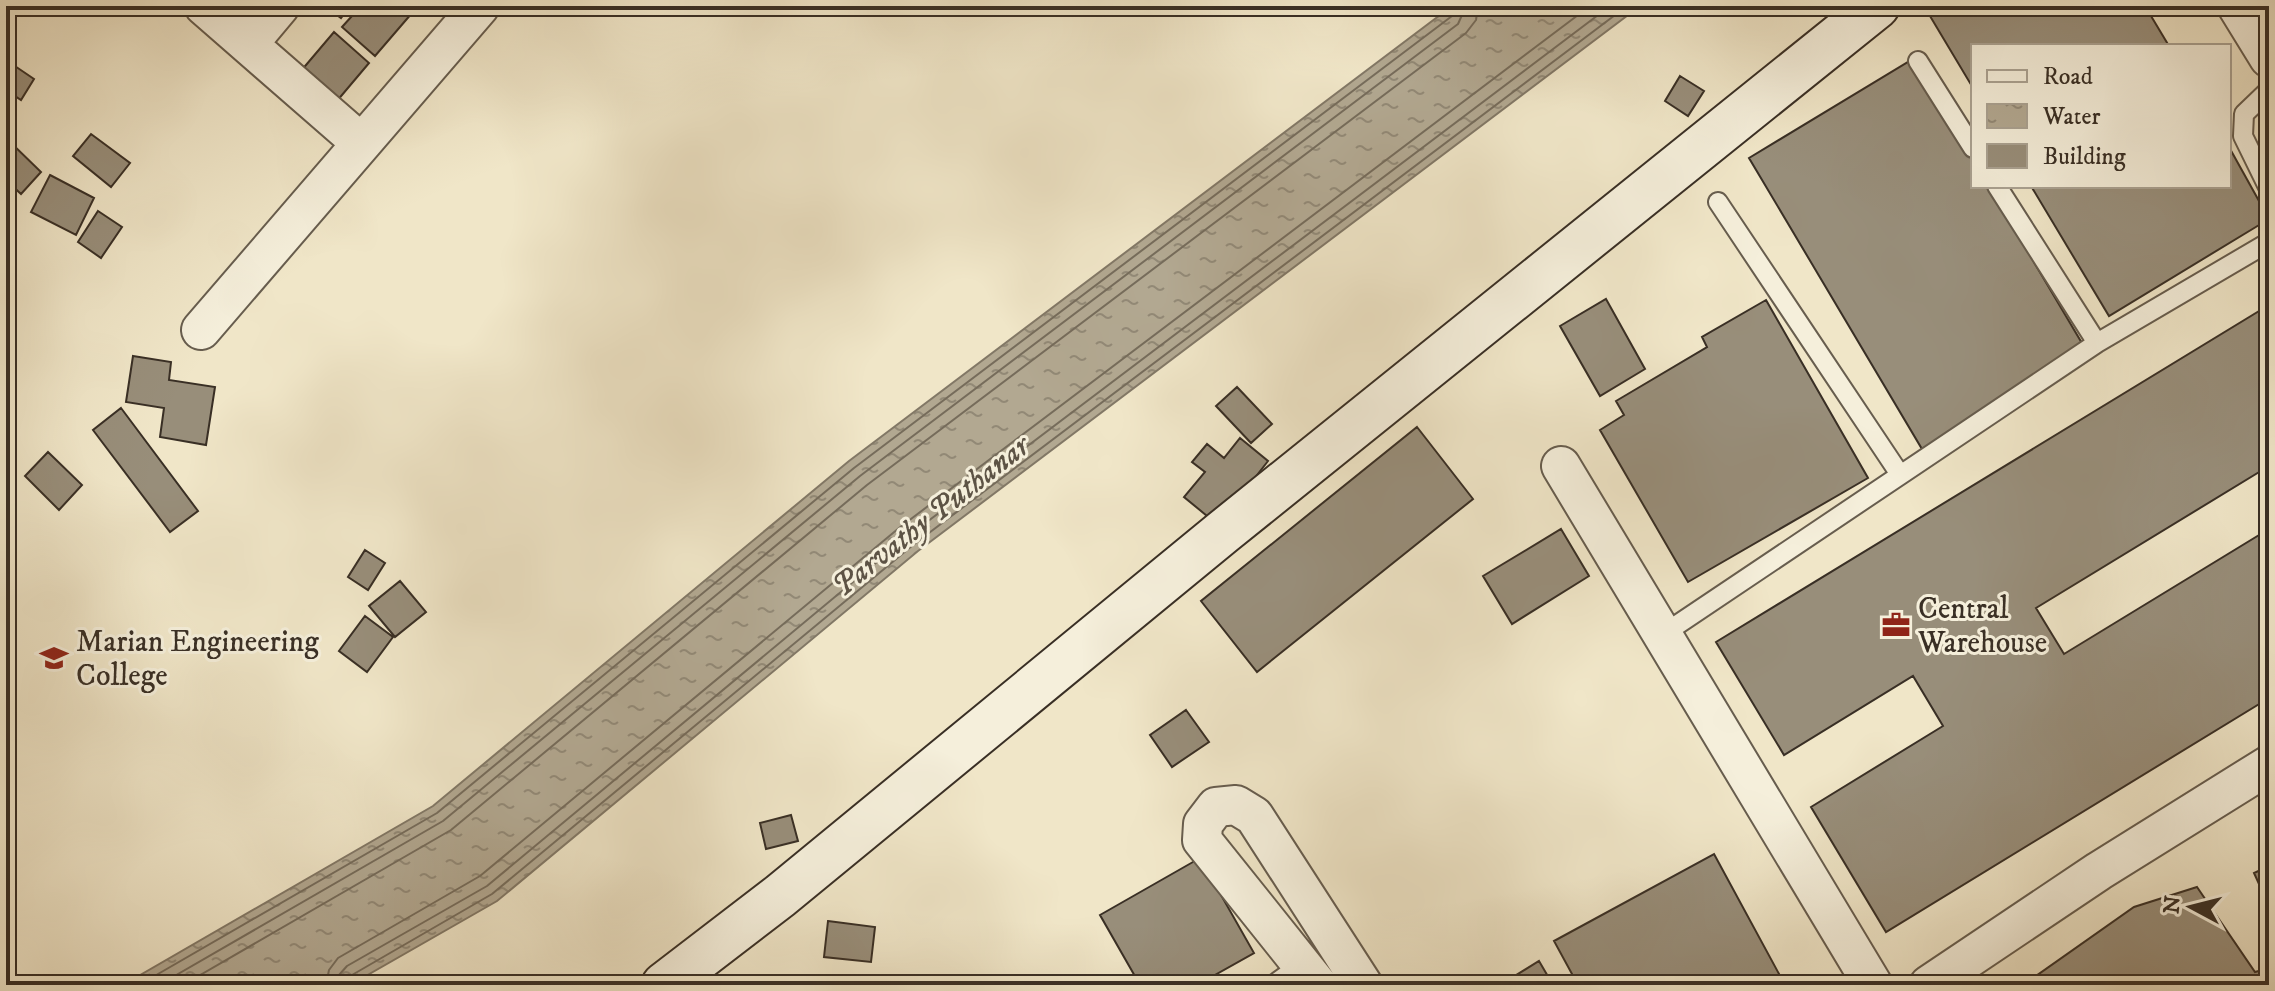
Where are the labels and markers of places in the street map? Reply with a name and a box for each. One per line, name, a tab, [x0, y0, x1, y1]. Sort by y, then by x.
place label: Central Warehouse	[1917, 591, 2047, 662]
office icon: Central Warehouse	[1881, 610, 1911, 640]
place label: Marian Engineering College	[76, 624, 319, 695]
school or university icon: Marian Engineering College	[39, 643, 69, 673]

